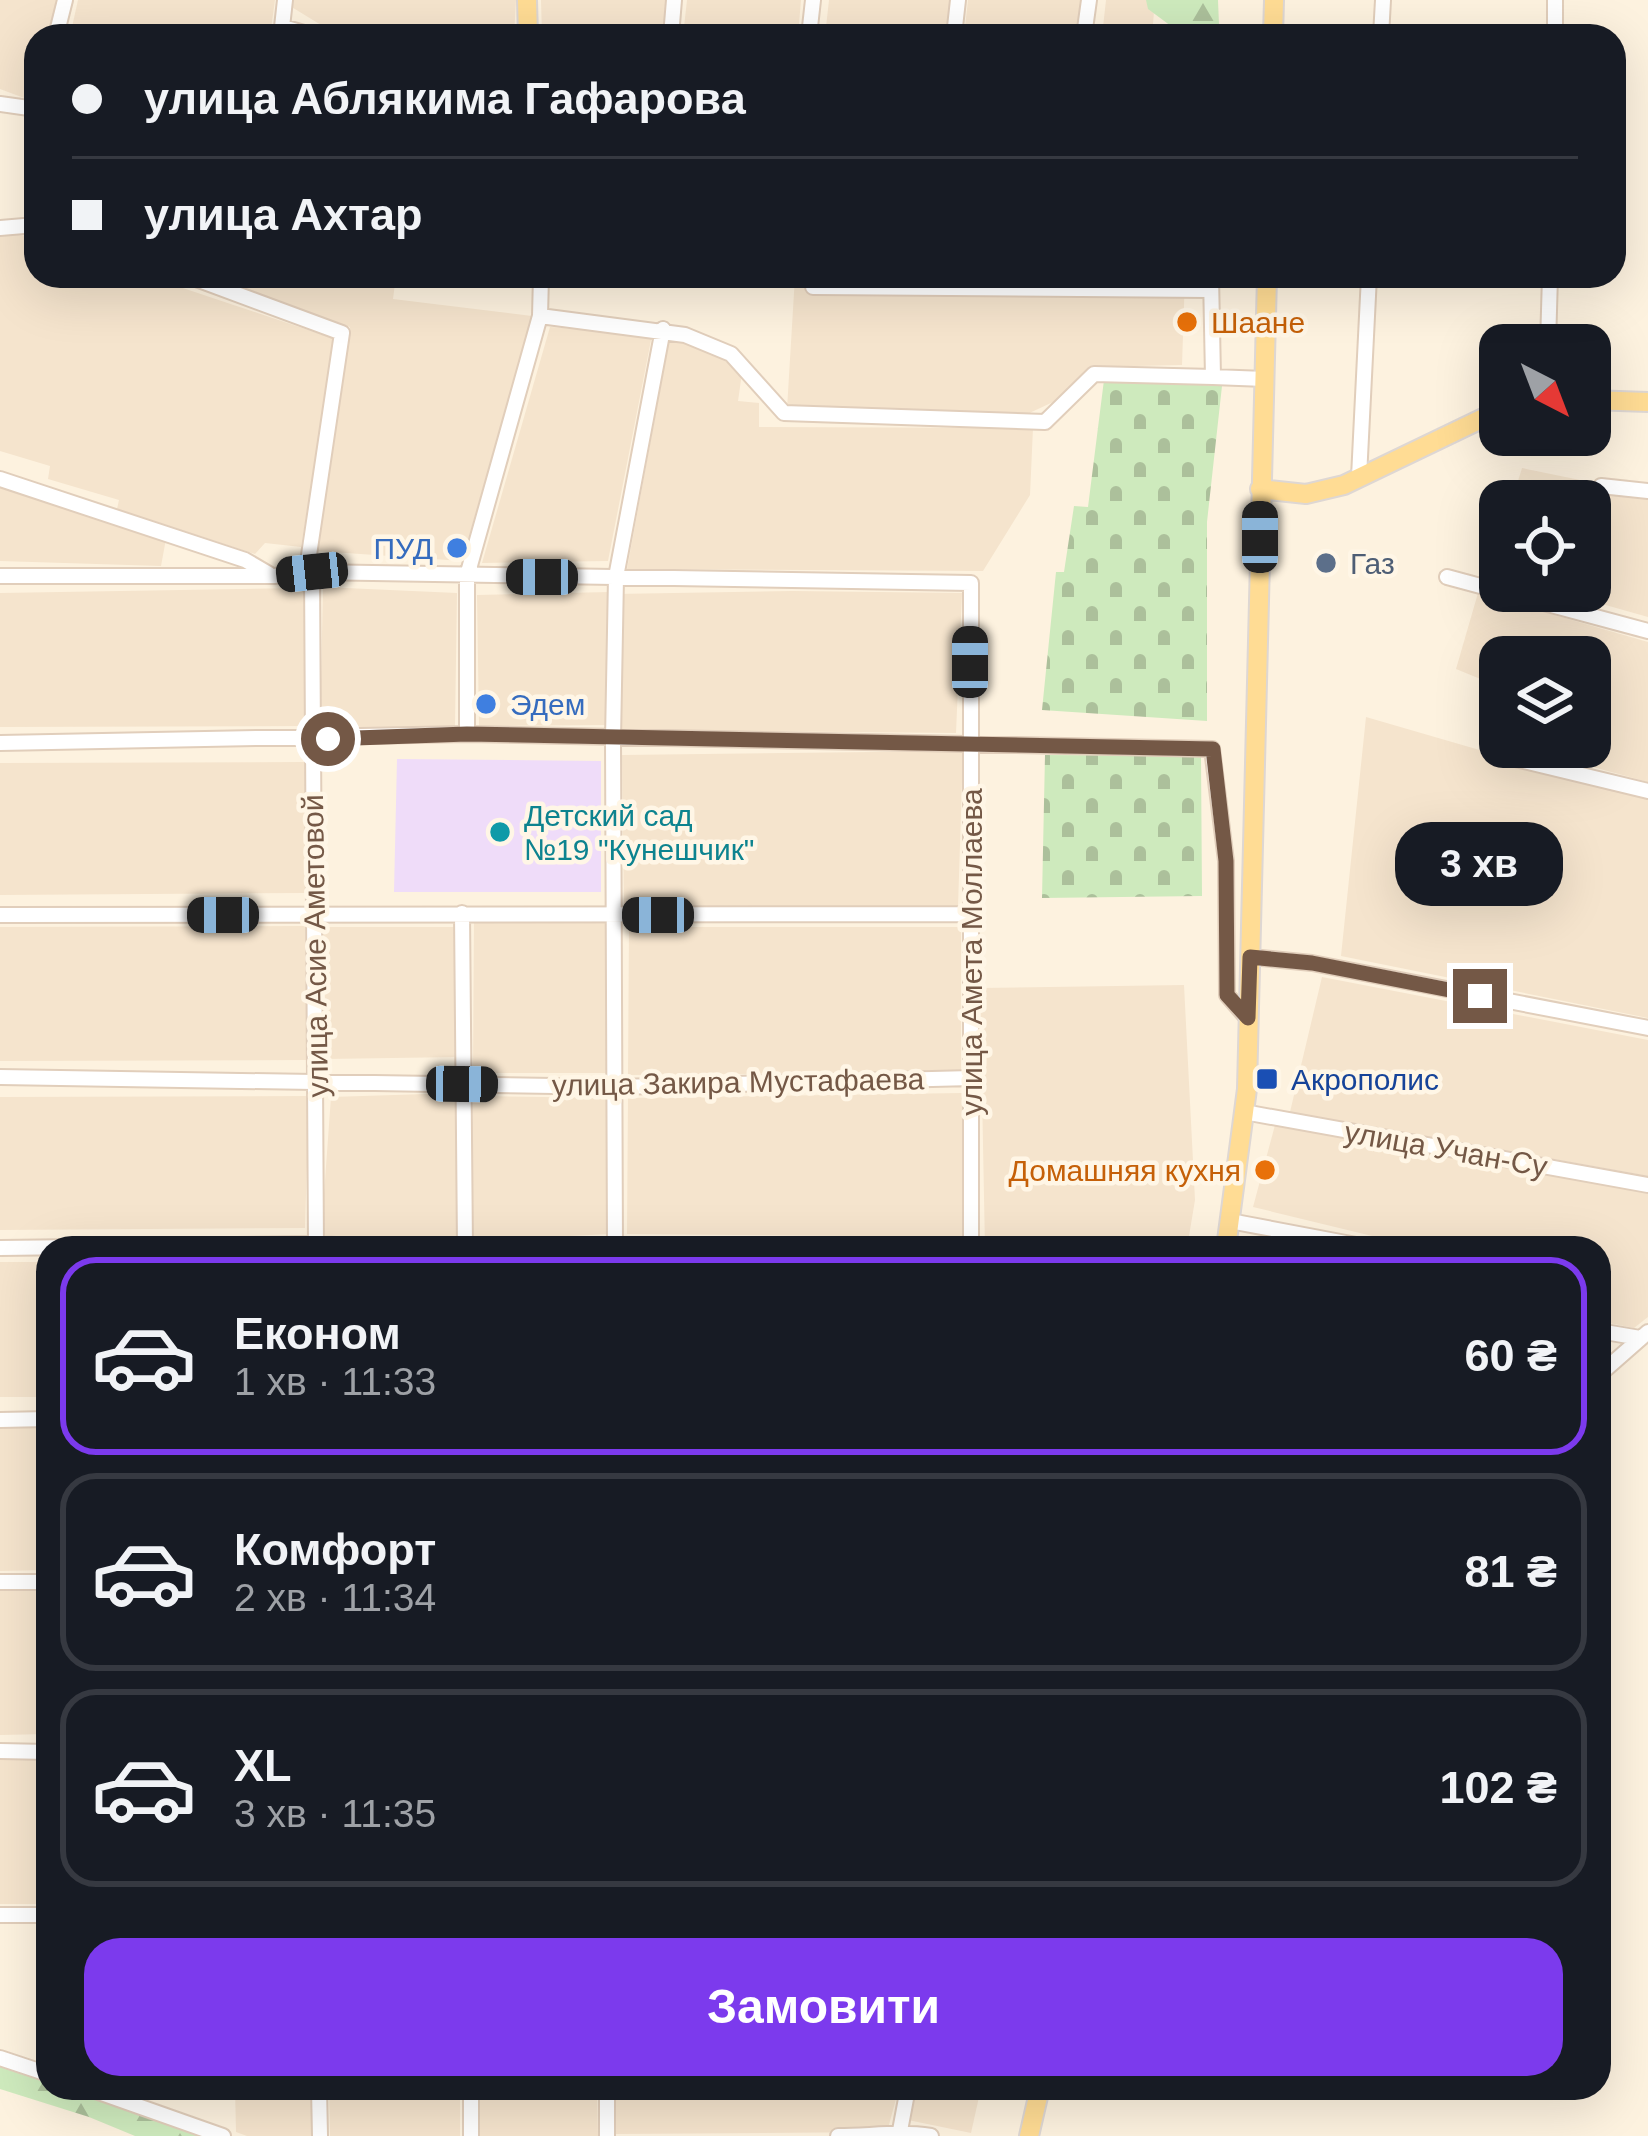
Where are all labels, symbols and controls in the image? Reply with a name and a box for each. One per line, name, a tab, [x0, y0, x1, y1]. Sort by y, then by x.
text: улица Аблякима Гафарова	[144, 73, 746, 124]
text: улица Ахтар	[144, 189, 423, 240]
place label: Шаане	[1211, 306, 1305, 339]
marker: Шаане	[1174, 309, 1200, 335]
north arrow	[1479, 324, 1611, 456]
map controls	[1479, 324, 1611, 768]
button: locate	[1479, 480, 1611, 612]
car	[1242, 501, 1278, 573]
place label: ПУД	[373, 532, 433, 565]
marker: ПУД	[444, 535, 470, 561]
place label: Газ	[1350, 547, 1395, 580]
car	[274, 550, 350, 594]
marker: Газ	[1313, 550, 1339, 576]
car	[506, 559, 578, 595]
car	[952, 626, 988, 698]
button: layers	[1479, 636, 1611, 768]
place label: Эдем	[510, 688, 585, 721]
marker: Эдем	[473, 691, 499, 717]
route start	[301, 712, 355, 766]
street label: улица Амета Моллаева	[955, 788, 988, 1116]
street label: улица Асие Аметовой	[296, 794, 334, 1098]
place label: Детский сад №19 "Кунешчик"	[524, 799, 755, 866]
marker: Детский сад №19 "Кунешчик"	[487, 819, 513, 845]
callout: 3 хв	[1396, 822, 1564, 906]
text: 3 хв	[1440, 842, 1518, 885]
car	[187, 897, 259, 933]
car	[622, 897, 694, 933]
route end	[1453, 969, 1507, 1023]
street label: улица Закира Мустафаева	[551, 1062, 925, 1102]
place label: Акрополис	[1291, 1063, 1439, 1096]
car	[426, 1065, 498, 1103]
marker: Акрополис	[1254, 1066, 1280, 1092]
street label: улица Учан-Су	[1342, 1115, 1550, 1183]
place label: Домашняя кухня	[1009, 1154, 1241, 1187]
marker: Домашняя кухня	[1252, 1157, 1278, 1183]
icon: car	[90, 1302, 198, 1410]
text: Економ	[234, 1308, 401, 1359]
text: 60 ₴	[1464, 1330, 1557, 1381]
text: 1 хв · 11:33	[234, 1360, 436, 1403]
icon: car	[90, 1518, 198, 1626]
text: Комфорт	[234, 1524, 436, 1575]
text: 81 ₴	[1464, 1546, 1557, 1597]
text: 2 хв · 11:34	[234, 1576, 436, 1619]
icon: car	[90, 1734, 198, 1842]
text: XL	[234, 1740, 292, 1791]
text: 102 ₴	[1439, 1762, 1557, 1813]
text: 3 хв · 11:35	[234, 1792, 436, 1835]
button: Замовити	[84, 1938, 1563, 2076]

